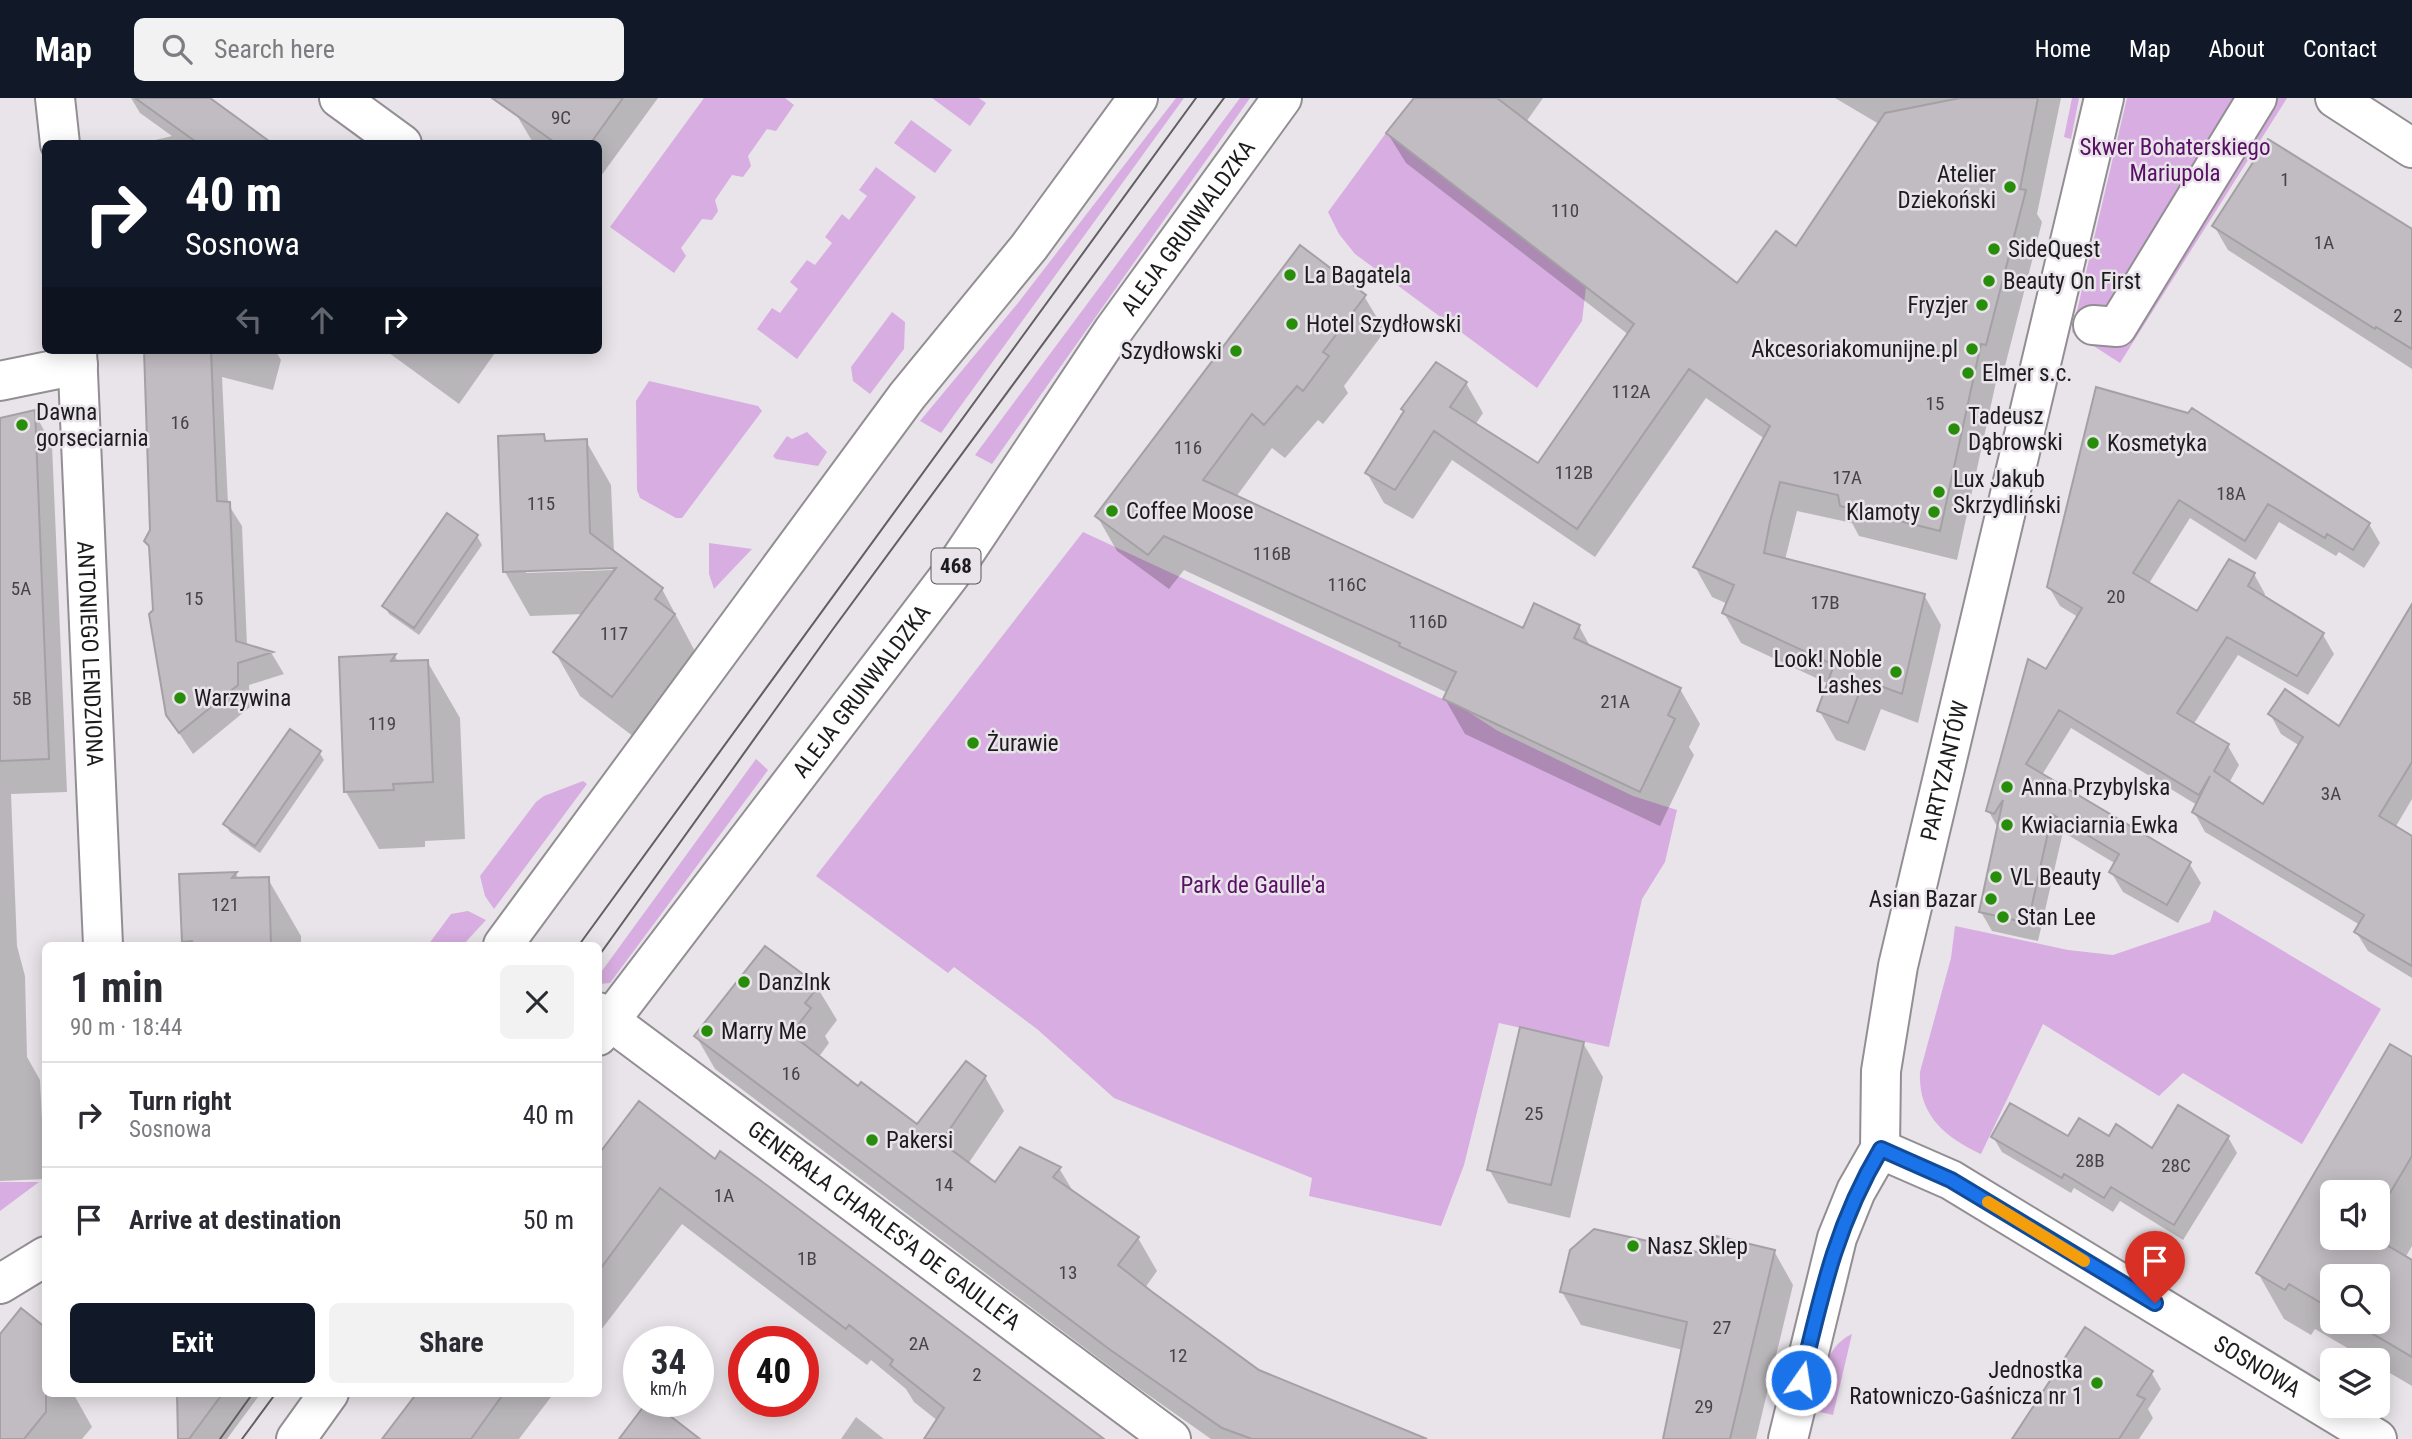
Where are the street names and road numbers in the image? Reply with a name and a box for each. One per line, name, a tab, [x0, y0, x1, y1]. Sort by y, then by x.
street label: ALEJA GRUNWALDZKA	[1116, 135, 1261, 321]
street label: ANTONIEGO LENDZIONA	[71, 540, 108, 767]
road number: 468	[932, 548, 981, 584]
street label: ALEJA GRUNWALDZKA	[787, 600, 936, 783]
street label: PARTYZANTÓW	[1915, 698, 1974, 843]
street label: GENERAŁA CHARLES'A DE GAULLE'A	[742, 1115, 1026, 1336]
street label: SOSNOWA	[2209, 1330, 2305, 1403]

